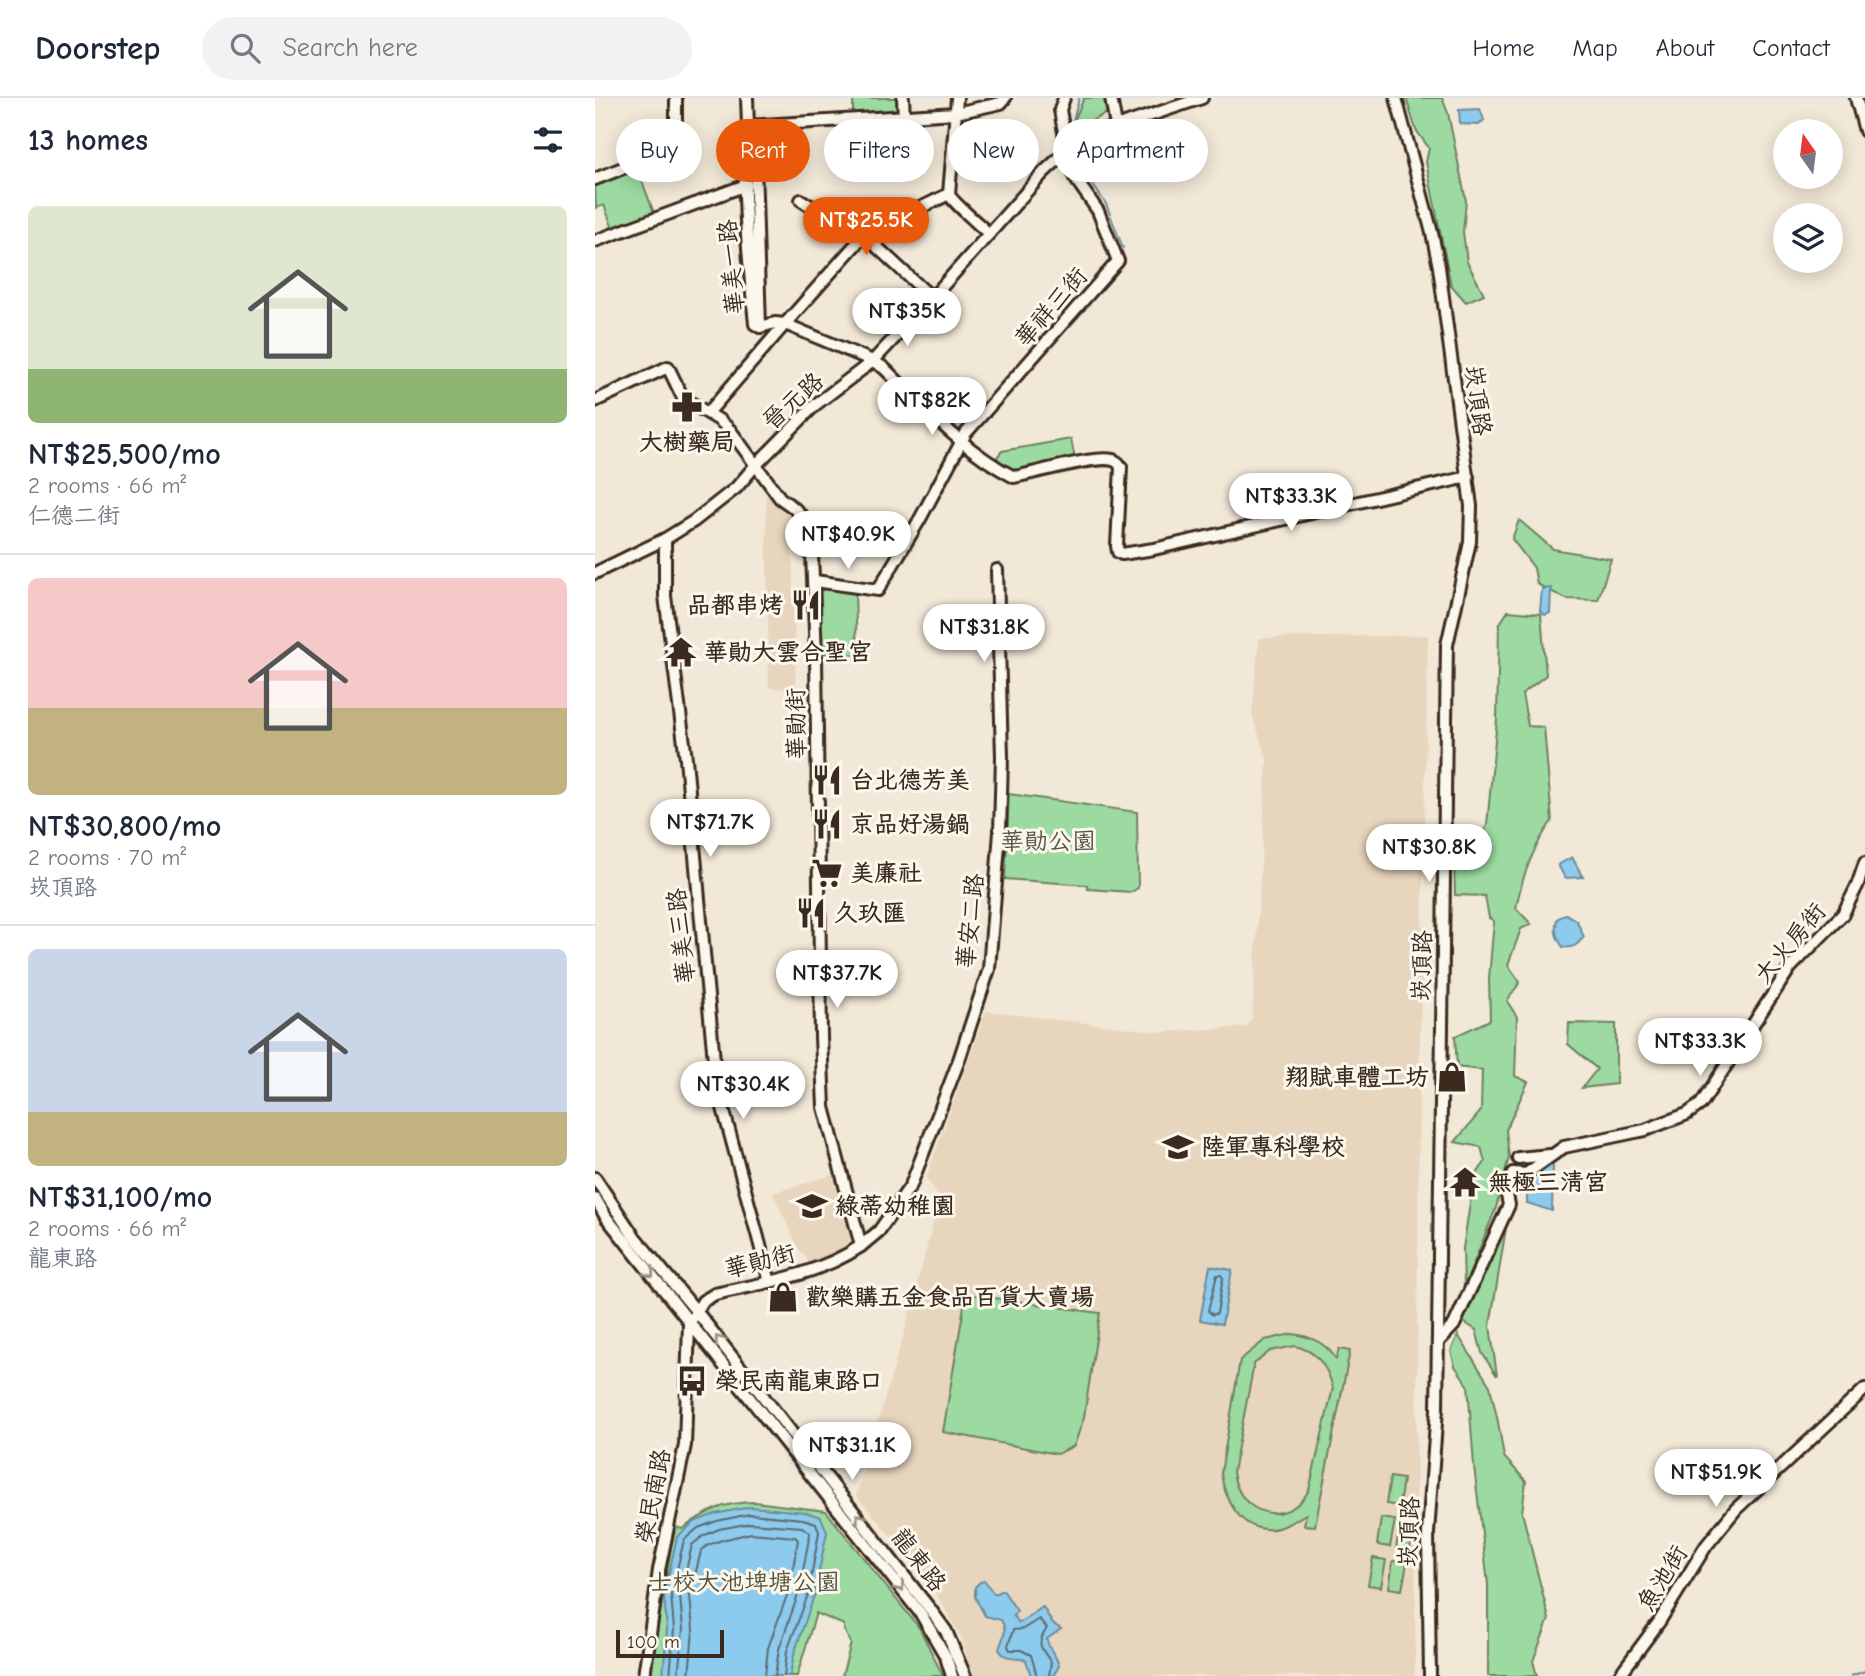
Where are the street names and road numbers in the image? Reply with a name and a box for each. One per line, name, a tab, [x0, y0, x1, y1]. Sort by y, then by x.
street label: 華美一路	[713, 218, 749, 316]
street label: 華祥三街	[1009, 262, 1093, 352]
street label: 崁頂路	[1459, 362, 1497, 438]
street label: 晉元路	[757, 367, 829, 435]
street label: 華勛街	[781, 688, 811, 760]
street label: 華安二路	[951, 872, 989, 970]
street label: 華美三路	[662, 887, 700, 985]
street label: 大火房街	[1748, 897, 1832, 989]
street label: 崁頂路	[1407, 930, 1437, 1002]
street label: 華勛街	[722, 1239, 798, 1283]
street label: 榮民南路	[630, 1446, 676, 1546]
street label: 崁頂路	[1394, 1496, 1424, 1568]
street label: 龍東路	[886, 1523, 952, 1597]
street label: 魚池街	[1631, 1540, 1693, 1616]

